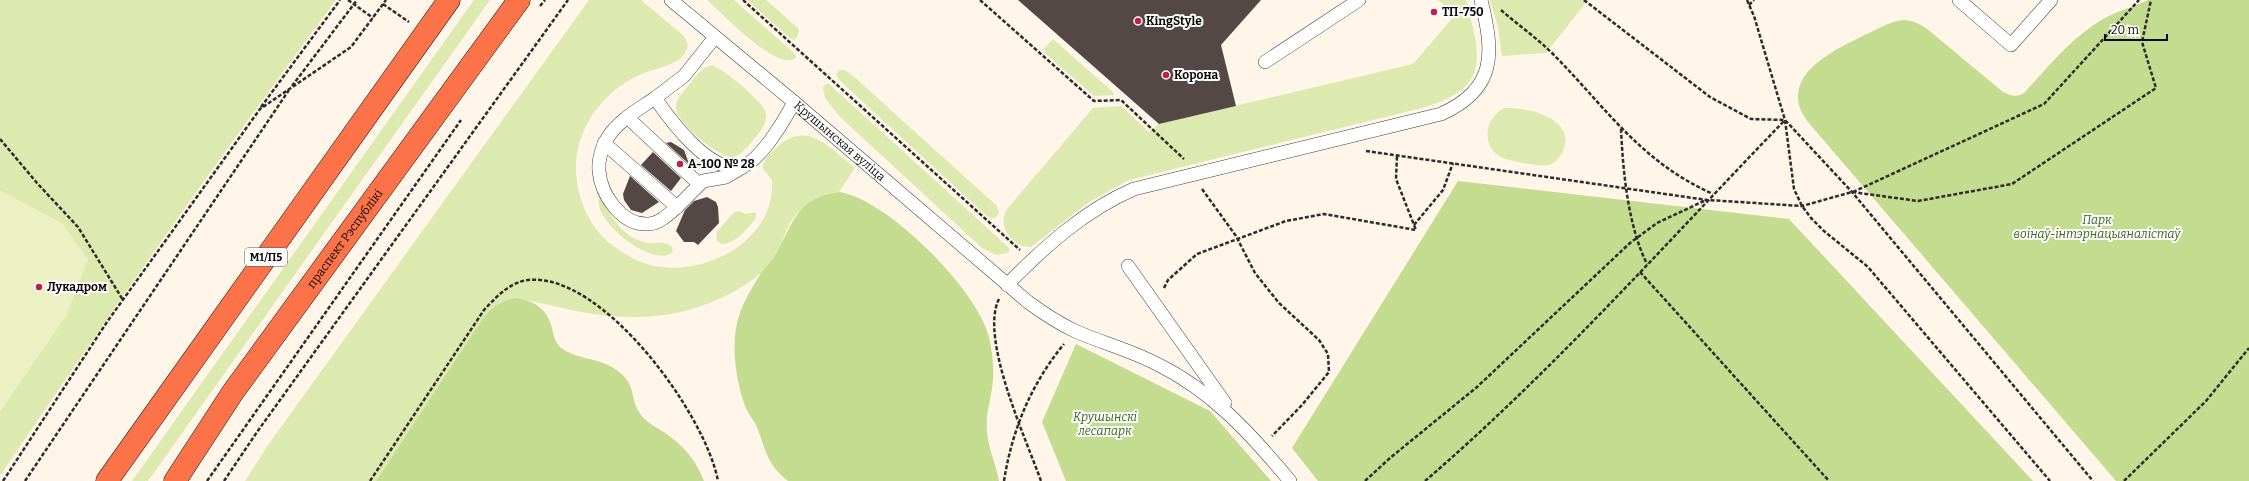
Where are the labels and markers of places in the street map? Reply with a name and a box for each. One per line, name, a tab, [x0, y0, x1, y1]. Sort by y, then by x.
place label: ТП-750	[1442, 5, 1484, 19]
marker: ТП-750	[1429, 7, 1439, 17]
place label: KingStyle	[1146, 14, 1202, 28]
marker: KingStyle	[1133, 16, 1143, 26]
place label: Корона	[1174, 68, 1218, 82]
marker: Корона	[1161, 70, 1171, 80]
place label: А-100 № 28	[688, 157, 755, 171]
marker: А-100 № 28	[675, 159, 685, 169]
place label: Лукадром	[47, 280, 107, 294]
marker: Лукадром	[34, 282, 44, 292]

